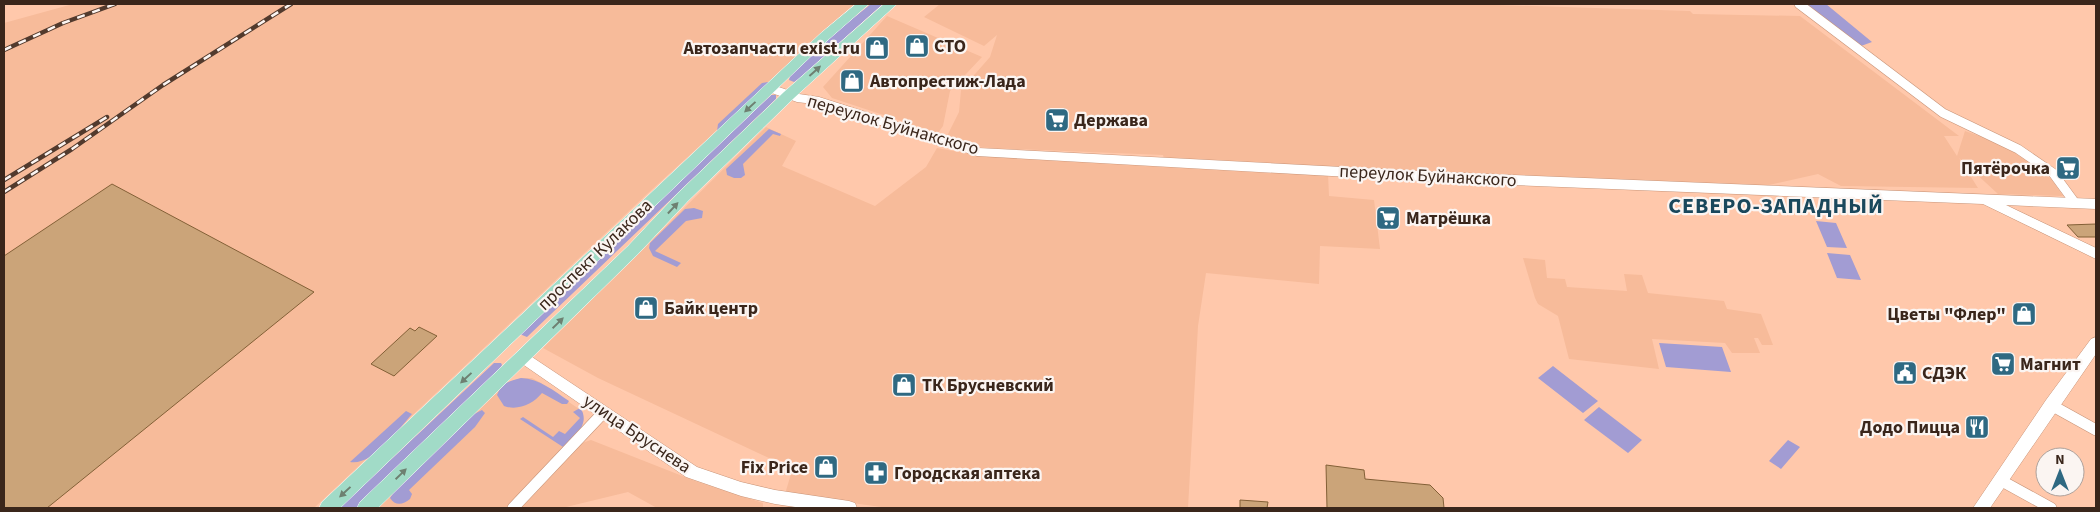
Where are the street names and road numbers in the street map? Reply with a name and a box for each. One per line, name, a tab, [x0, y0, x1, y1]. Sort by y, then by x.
street label: переулок Буйнакского	[804, 89, 982, 161]
street label: переулок Буйнакского	[1339, 159, 1517, 193]
street label: проспект Кулакова	[532, 194, 658, 316]
street label: улица Бруснева	[578, 389, 696, 479]

